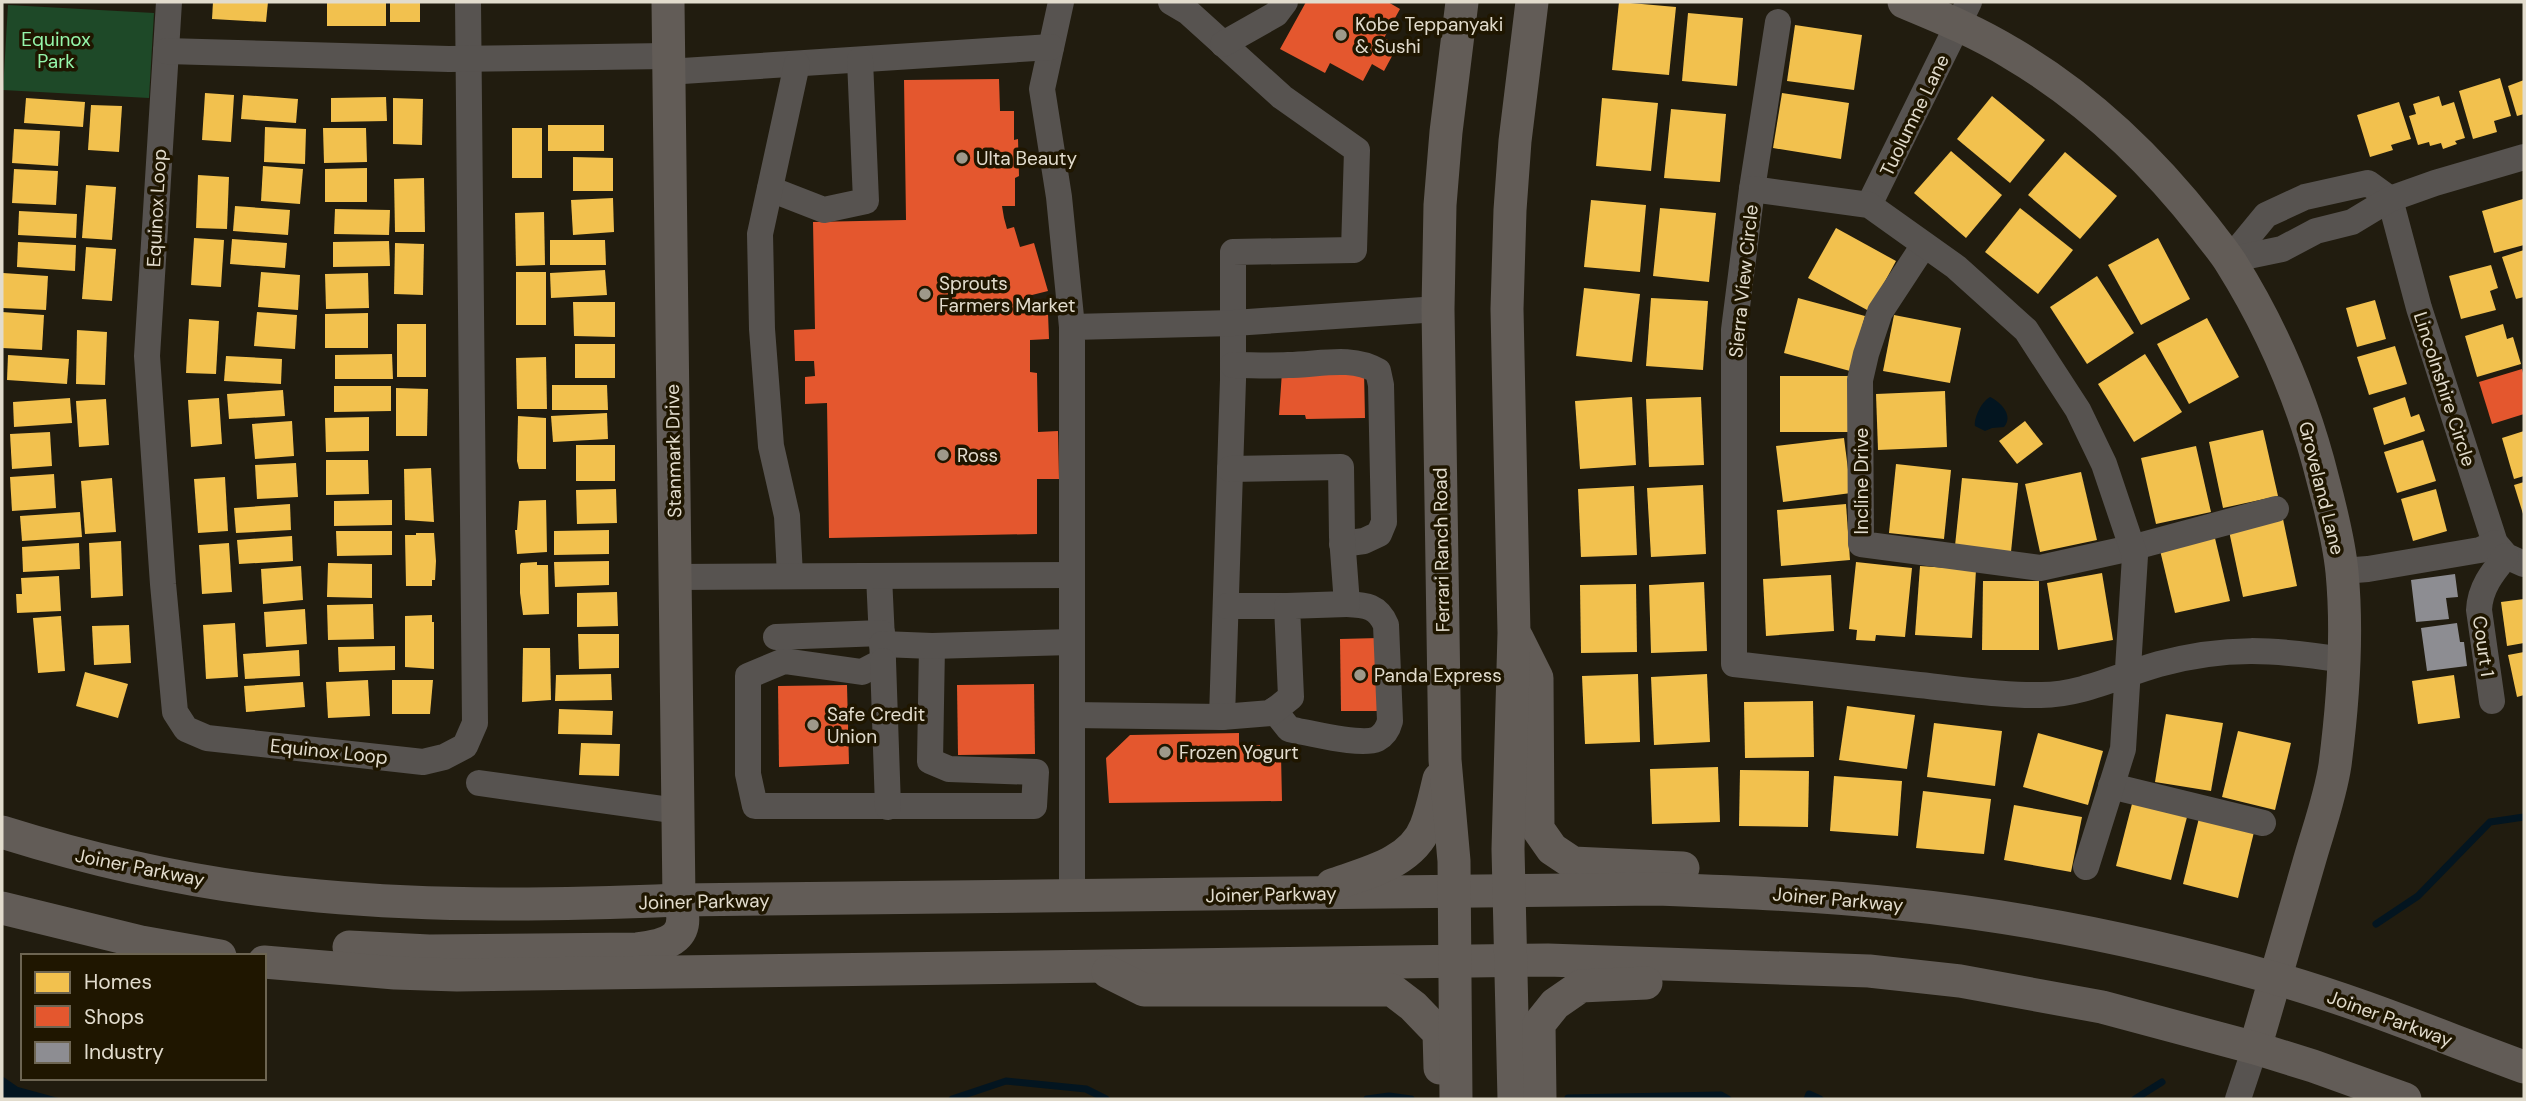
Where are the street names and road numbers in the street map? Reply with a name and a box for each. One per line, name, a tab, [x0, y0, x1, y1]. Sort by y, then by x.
street label: Tuolumne Lane	[1874, 50, 1955, 180]
street label: Equinox Loop	[141, 148, 172, 268]
street label: Sierra View Circle	[1723, 203, 1764, 359]
street label: Lincolnshire Circle	[2408, 309, 2481, 470]
street label: Stanmark Drive	[660, 384, 687, 518]
street label: Groveland Lane	[2293, 419, 2350, 557]
street label: Incline Drive	[1849, 428, 1874, 534]
street label: Ferrari Ranch Road	[1428, 467, 1455, 633]
street label: Court 1	[2467, 614, 2500, 678]
street label: Equinox Loop	[269, 733, 389, 770]
street label: Joiner Parkway	[73, 843, 207, 892]
street label: Joiner Parkway	[1205, 881, 1337, 908]
street label: Joiner Parkway	[1771, 881, 1905, 918]
street label: Joiner Parkway	[638, 888, 770, 915]
street label: Joiner Parkway	[2324, 984, 2456, 1053]

